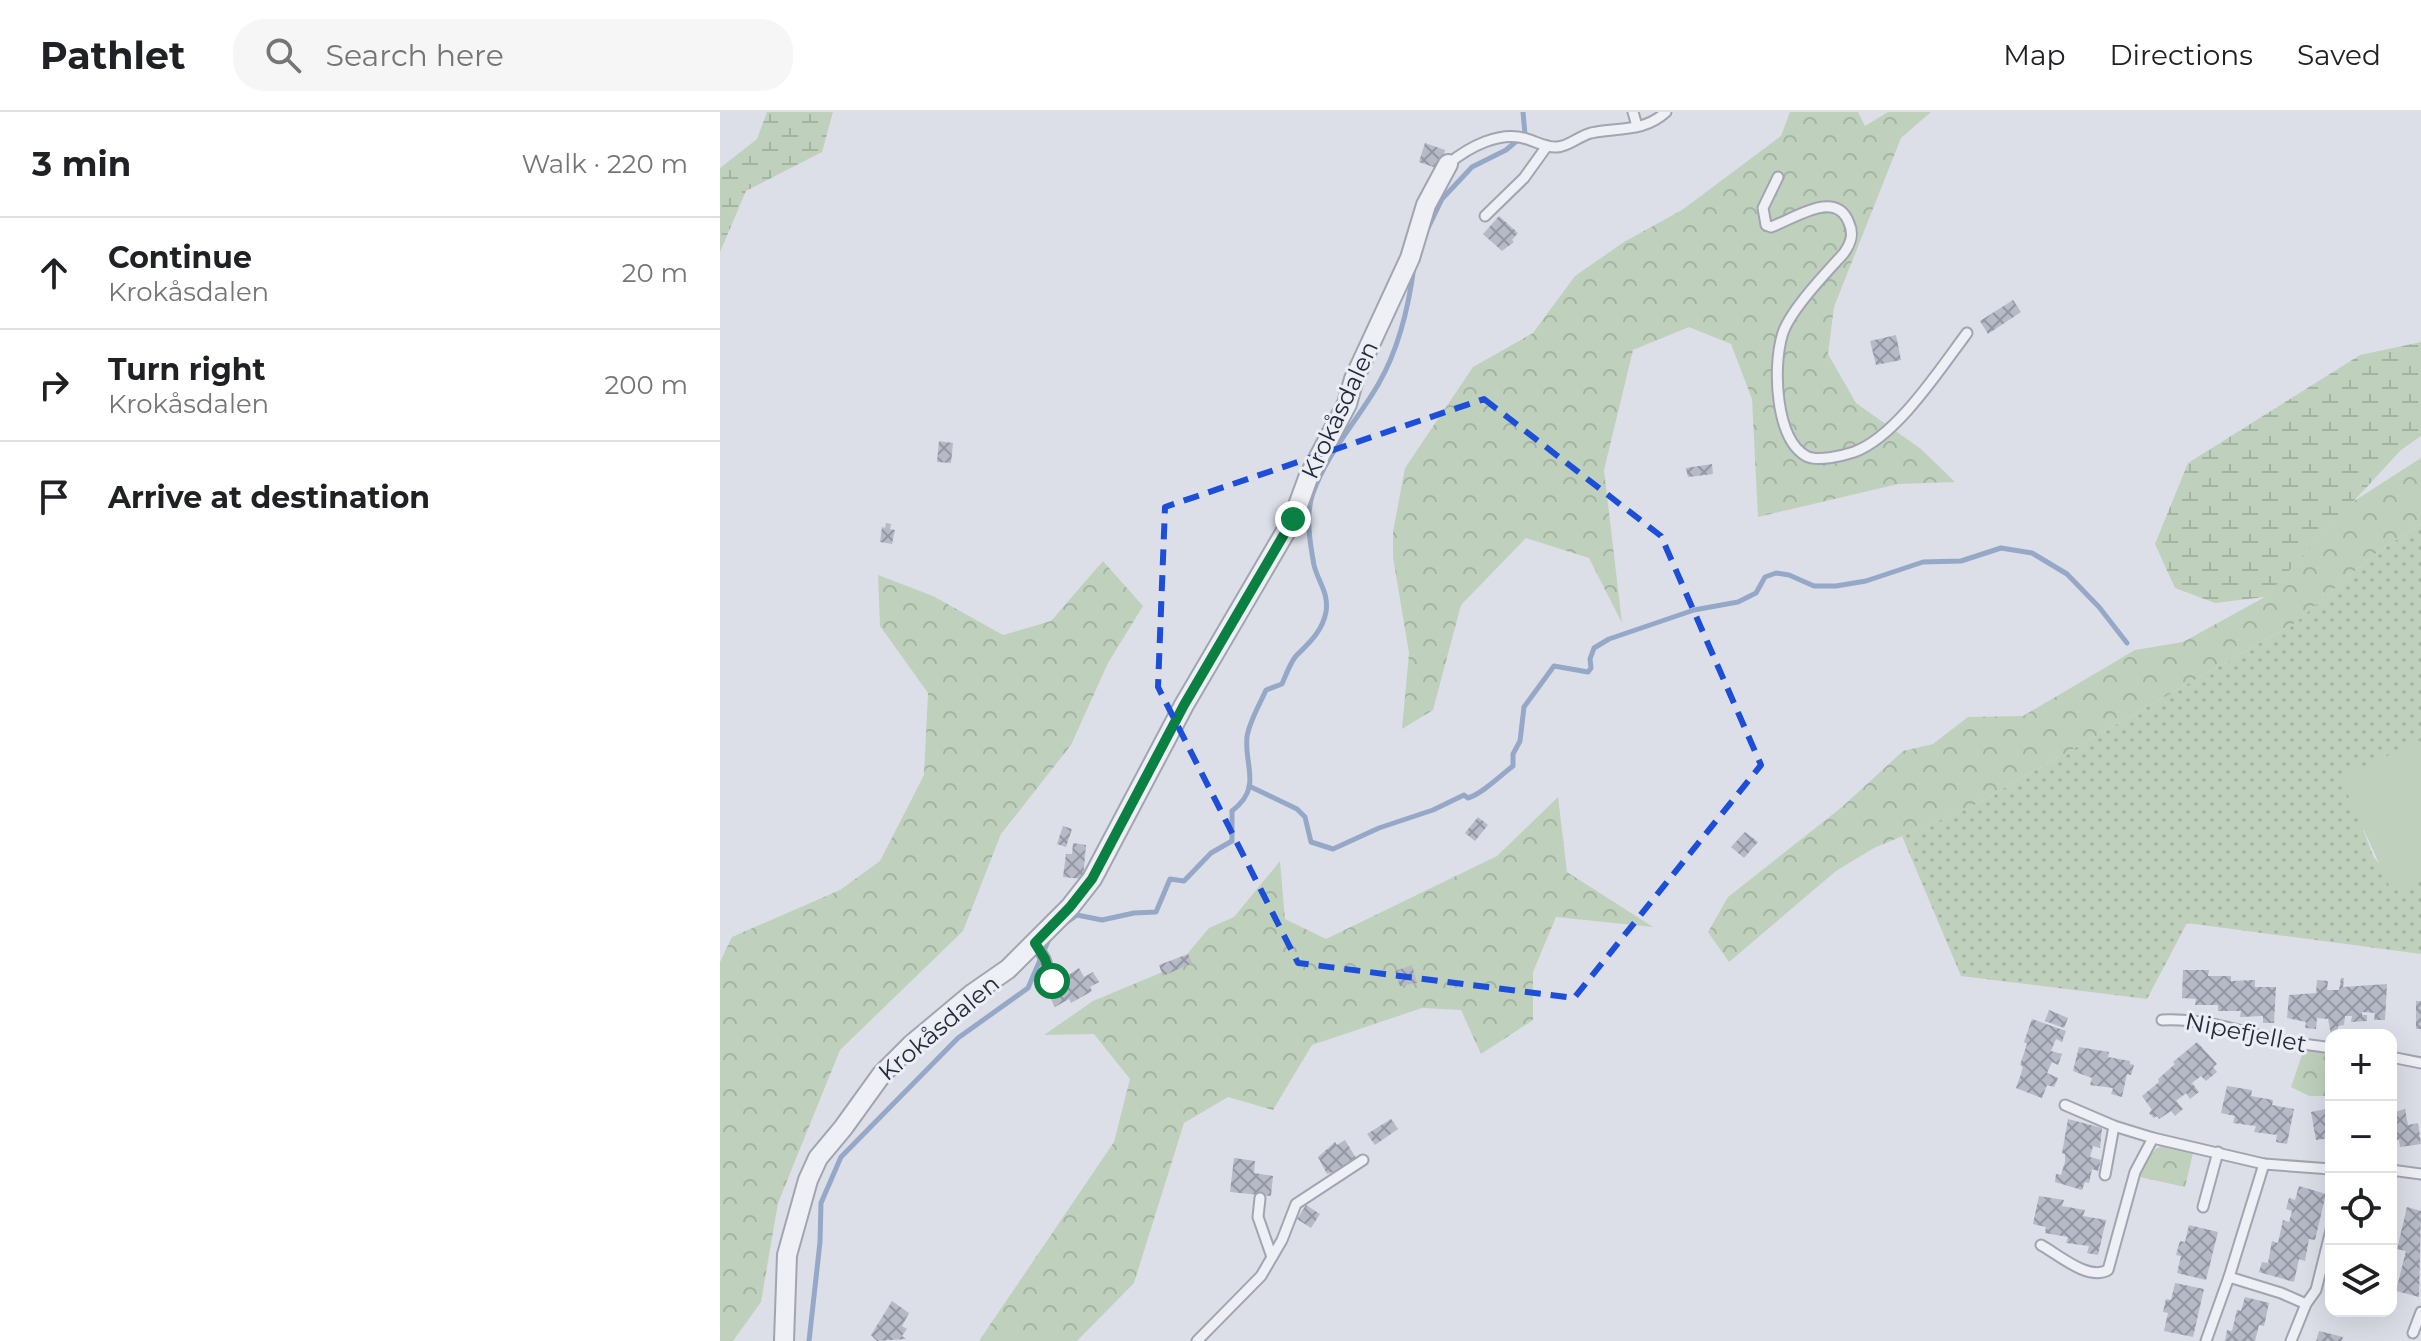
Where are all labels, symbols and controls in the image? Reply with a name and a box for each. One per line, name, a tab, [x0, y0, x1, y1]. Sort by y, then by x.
search box	[233, 19, 793, 91]
text: Pathlet	[40, 32, 185, 79]
icon: search	[261, 33, 305, 77]
text: Search here	[325, 37, 504, 74]
text: Map	[2003, 38, 2065, 72]
text: Directions	[2109, 38, 2253, 72]
text: Saved	[2297, 38, 2381, 72]
text: 3 min	[32, 143, 131, 185]
text: Walk · 220 m	[521, 148, 688, 180]
text: Continue	[108, 239, 252, 276]
icon: ahead	[32, 251, 76, 295]
text: 20 m	[622, 257, 688, 289]
text: Krokåsdalen	[108, 276, 269, 308]
street label: Krokåsdalen	[1295, 336, 1384, 483]
text: Turn right	[108, 351, 265, 388]
icon: right	[32, 363, 76, 407]
text: 200 m	[604, 369, 688, 401]
text: Krokåsdalen	[108, 388, 269, 420]
icon: arrive	[32, 475, 76, 519]
text: Arrive at destination	[108, 479, 430, 516]
route end	[1275, 501, 1311, 537]
route start	[1034, 963, 1070, 999]
street label: Krokåsdalen	[872, 969, 1005, 1087]
street label: Nipefjellet	[2183, 1007, 2310, 1059]
map controls	[2325, 1029, 2397, 1317]
button: +	[2325, 1029, 2397, 1101]
button: −	[2325, 1101, 2397, 1173]
button: locate	[2325, 1173, 2397, 1245]
button: layers	[2325, 1245, 2397, 1317]

